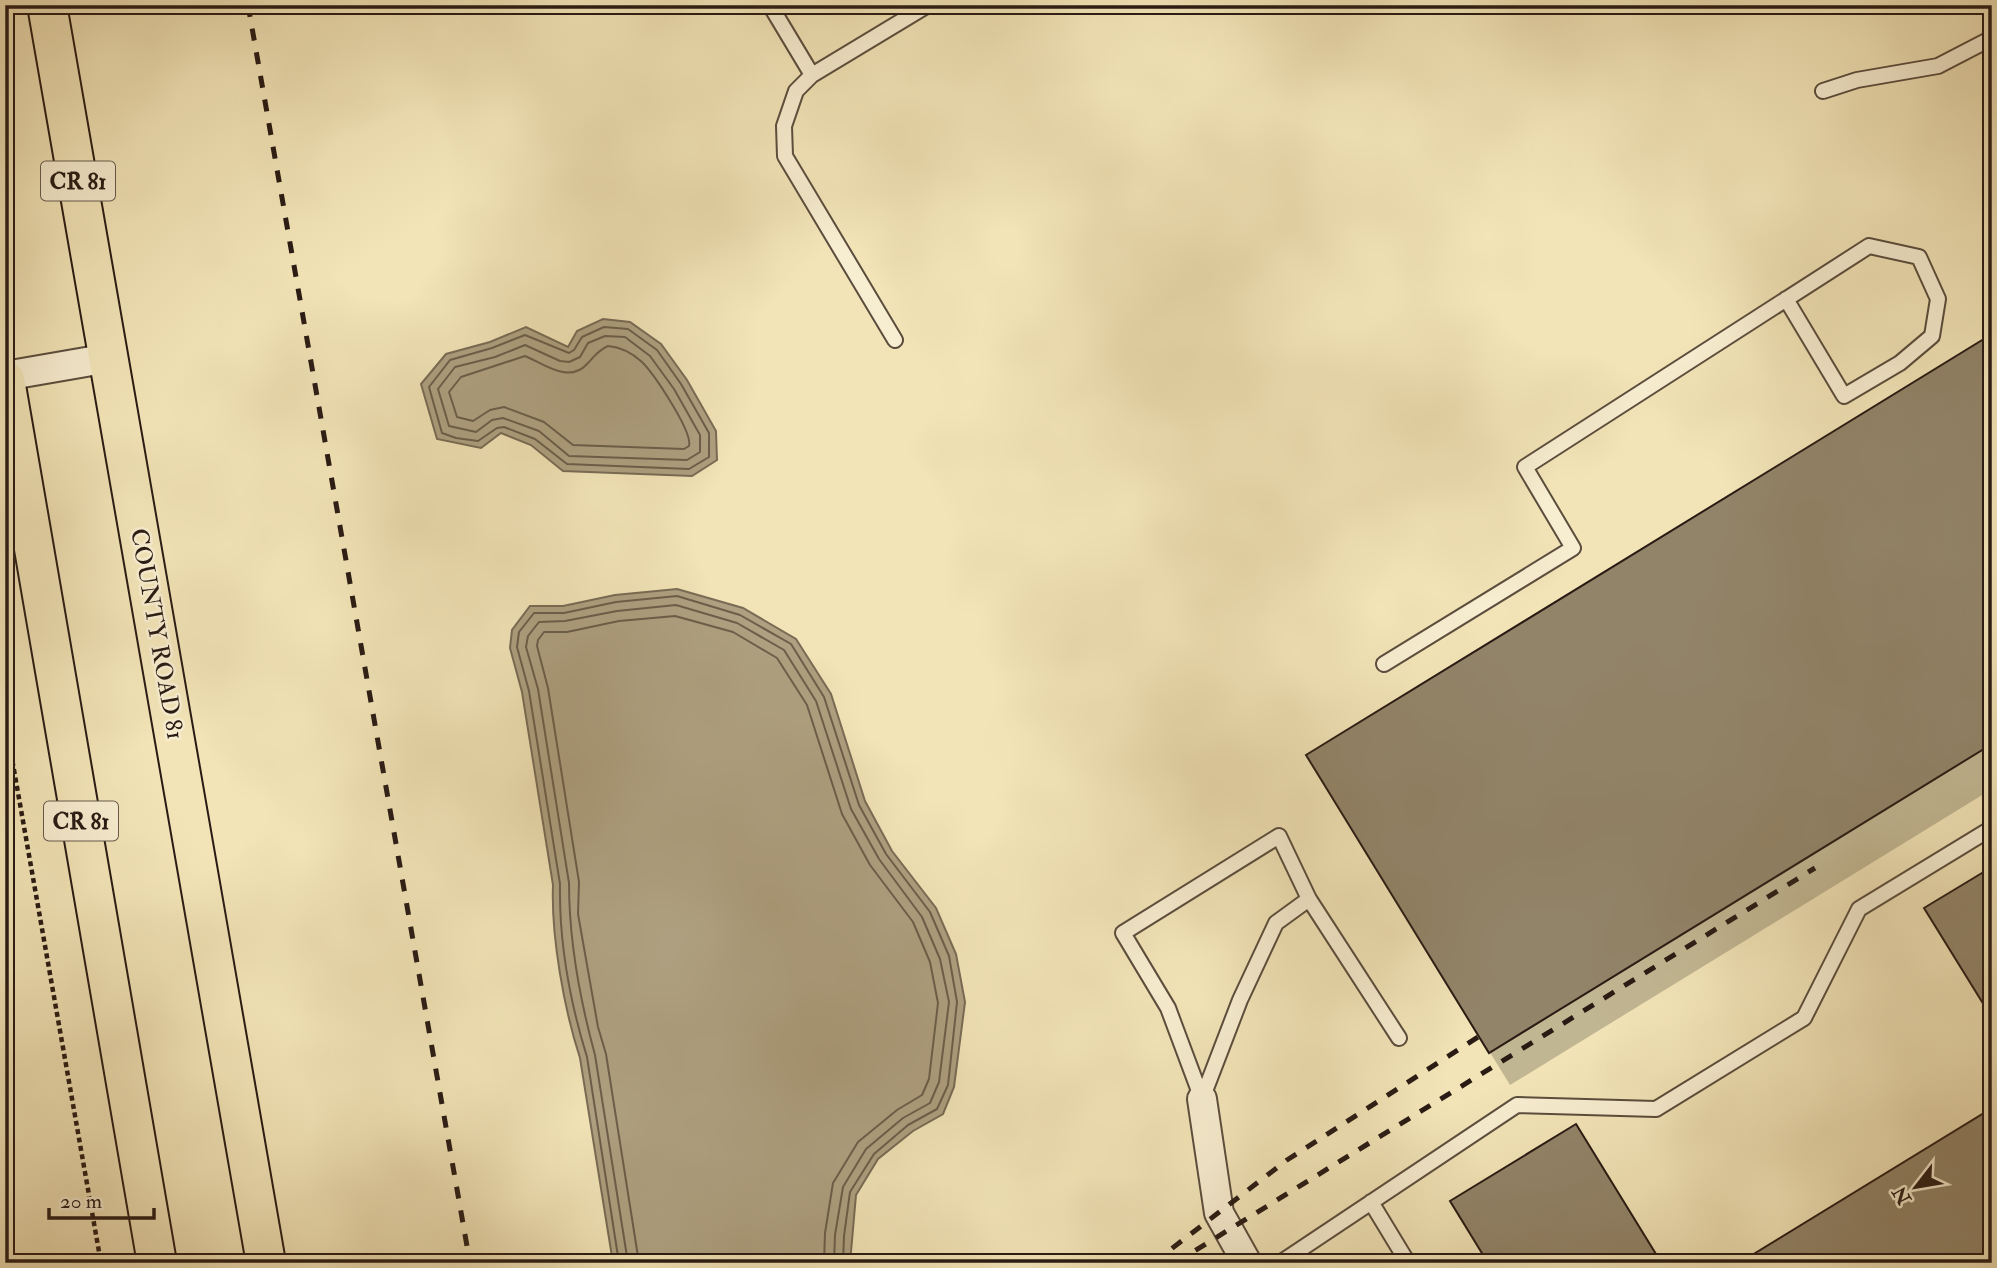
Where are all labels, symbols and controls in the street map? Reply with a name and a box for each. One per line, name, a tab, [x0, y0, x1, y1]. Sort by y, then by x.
road number: CR 81	[41, 162, 115, 200]
street label: COUNTY ROAD 81	[123, 526, 191, 742]
road number: CR 81	[44, 802, 118, 841]
north arrow	[1882, 1152, 1952, 1222]
scale bar	[49, 1177, 154, 1221]
text: N	[1887, 1181, 1917, 1210]
text: 20 m	[60, 1188, 102, 1215]

